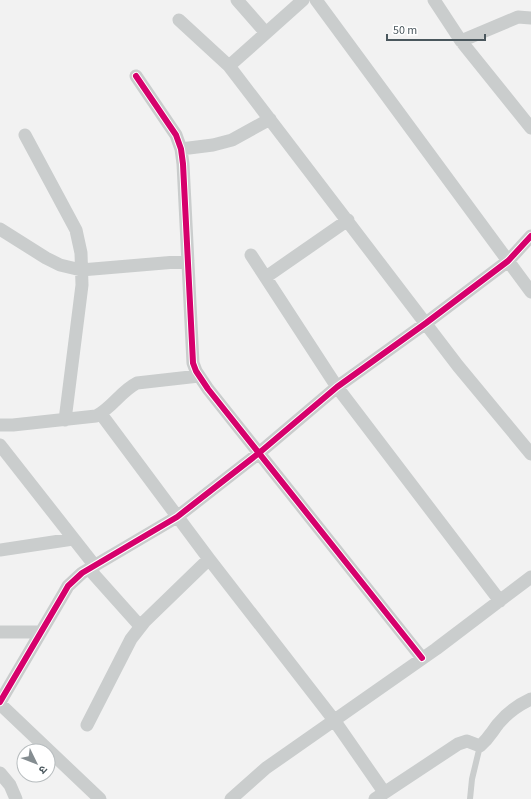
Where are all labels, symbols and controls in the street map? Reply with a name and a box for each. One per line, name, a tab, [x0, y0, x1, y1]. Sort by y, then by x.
scale bar	[387, 16, 485, 42]
text: 50 m	[393, 22, 417, 39]
north arrow	[16, 743, 56, 783]
text: उ	[35, 762, 51, 777]

